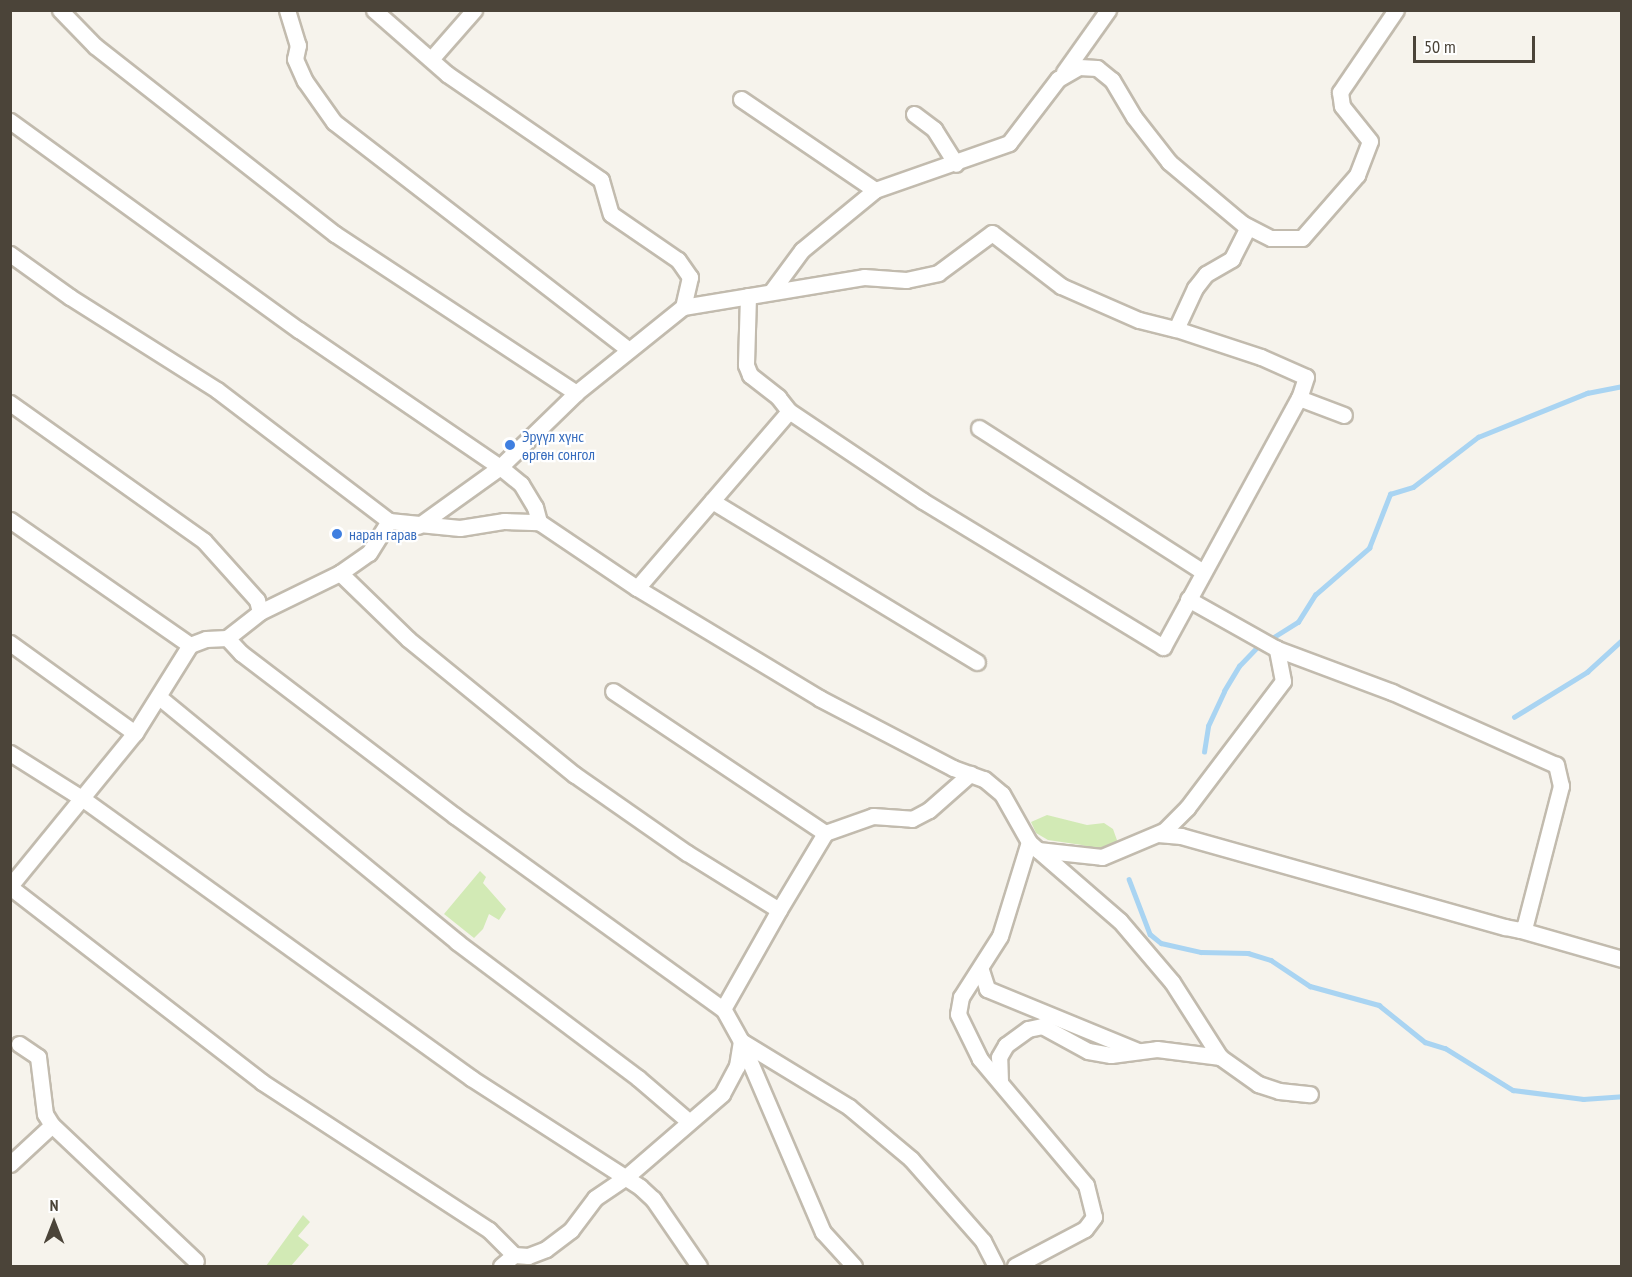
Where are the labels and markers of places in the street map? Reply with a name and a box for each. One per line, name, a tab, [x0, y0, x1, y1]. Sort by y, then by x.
place label: Эрүүл хүнс өргөн сонгол	[522, 426, 595, 464]
marker: Эрүүл хүнс өргөн сонгол	[503, 438, 517, 452]
place label: наран гарав	[349, 524, 417, 544]
marker: наран гарав	[330, 527, 344, 541]

